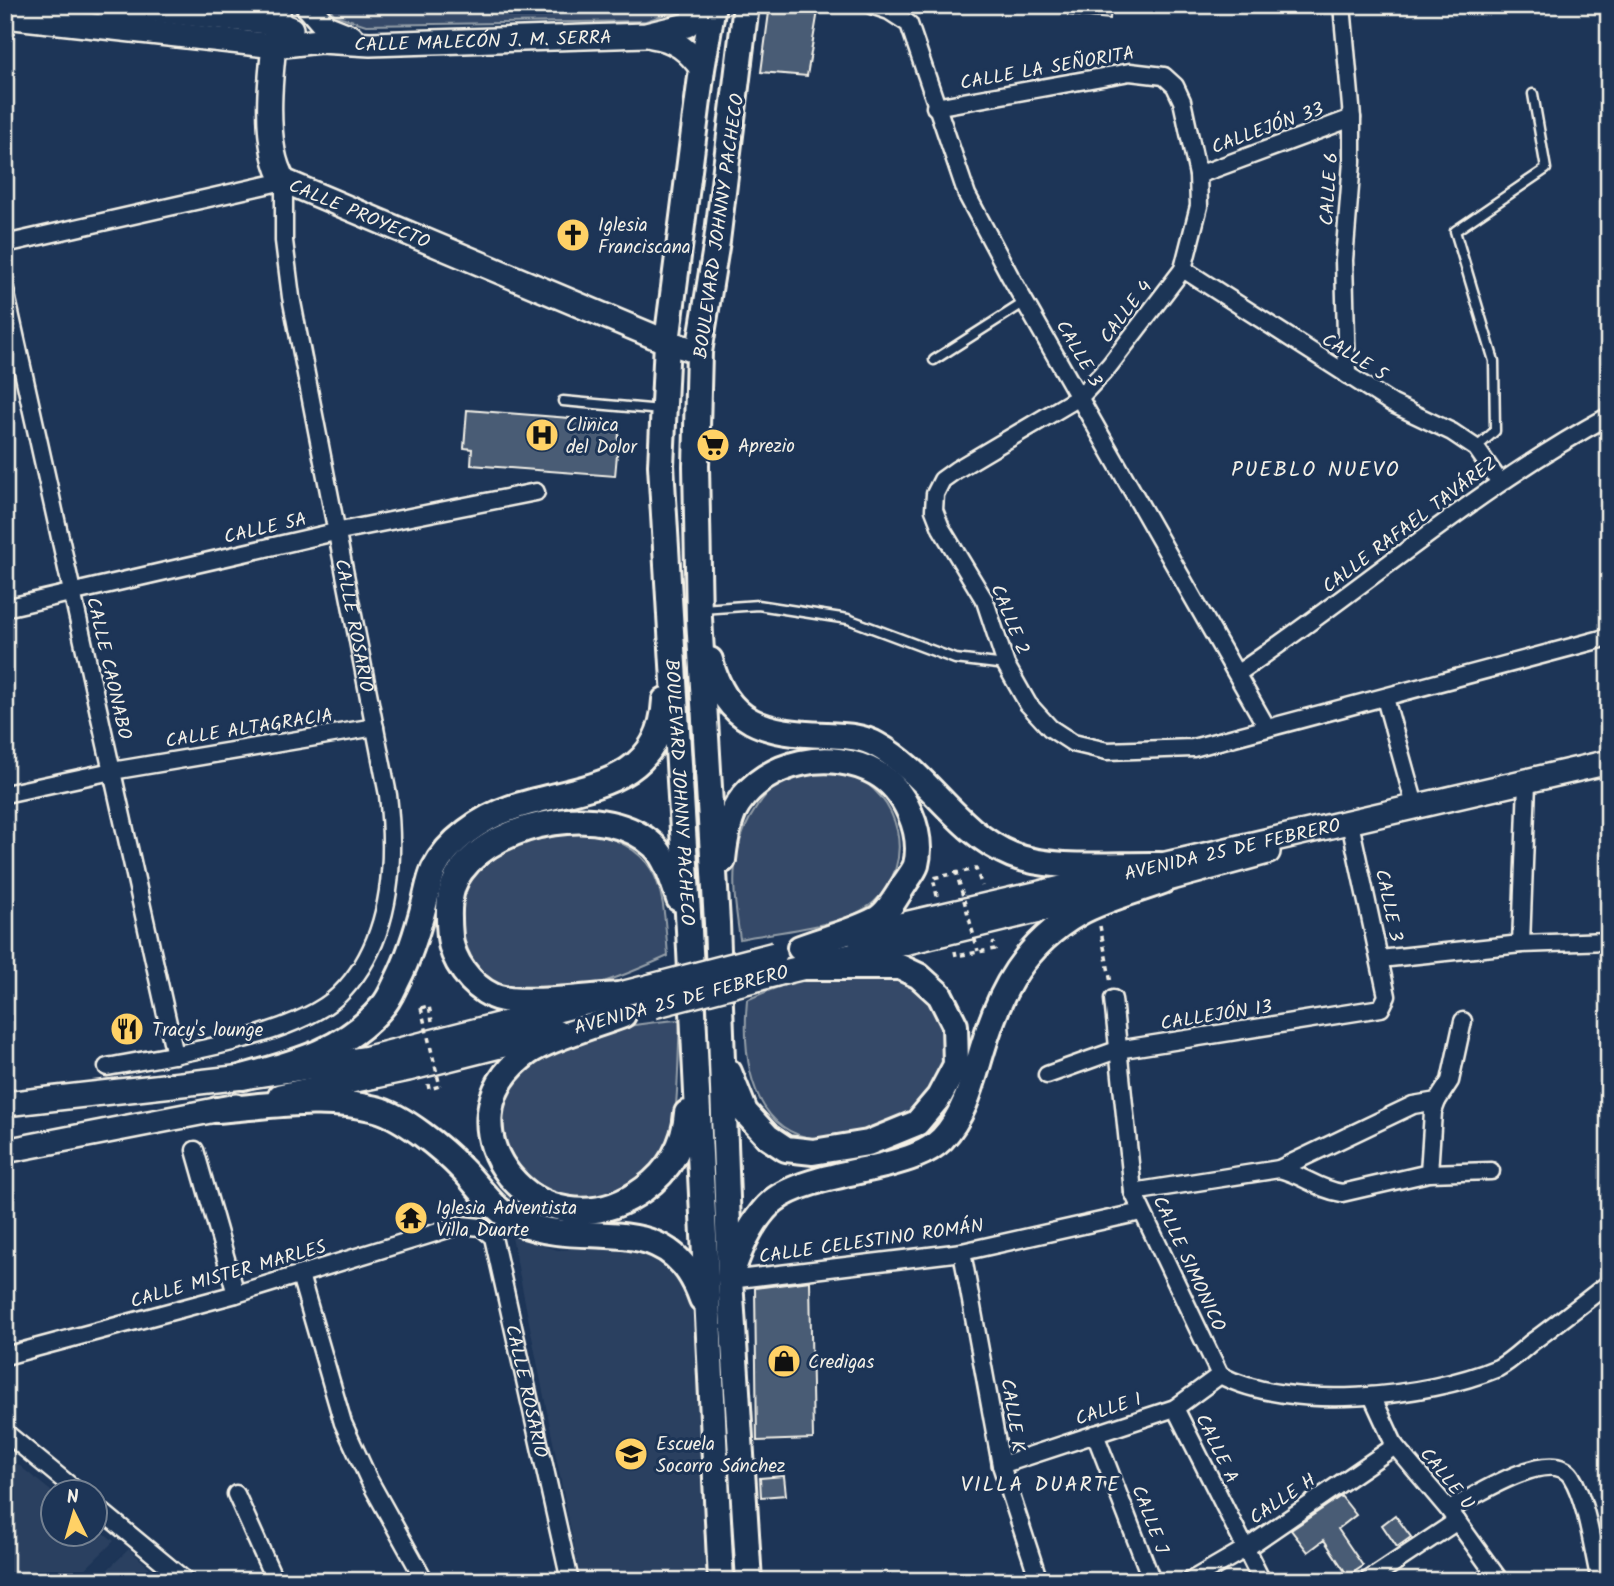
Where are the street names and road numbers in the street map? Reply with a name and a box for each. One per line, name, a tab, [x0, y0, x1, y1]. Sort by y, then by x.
street label: CALLE MALECÓN J. M. SERRA	[353, 23, 612, 61]
street label: CALLE LA SEÑORITA	[958, 39, 1137, 99]
street label: BOULEVARD JOHNNY PACHECO	[687, 92, 753, 361]
street label: CALLEJÓN 33	[1207, 95, 1328, 163]
street label: CALLE 6	[1312, 152, 1348, 227]
street label: CALLE PROYECTO	[284, 172, 435, 258]
street label: CALLE 4	[1093, 274, 1161, 350]
street label: CALLE 3	[1047, 315, 1110, 393]
street label: CALLE 5	[1315, 326, 1394, 391]
street label: CALLE RAFAEL TAVÁREZ	[1316, 450, 1504, 602]
street label: CALLE 5A	[221, 505, 310, 553]
street label: CALLE ROSARIO	[325, 556, 381, 695]
street label: CALLE 2	[981, 580, 1037, 659]
street label: CALLE CAONABO	[77, 594, 139, 743]
street label: BOULEVARD JOHNNY PACHECO	[656, 658, 702, 927]
street label: CALLE ALTAGRACIA	[163, 701, 335, 757]
street label: AVENIDA 25 DE FEBRERO	[1122, 811, 1344, 890]
street label: CALLE 3	[1366, 866, 1410, 945]
street label: AVENIDA 25 DE FEBRERO	[571, 958, 792, 1044]
street label: CALLEJÓN 13	[1158, 992, 1274, 1040]
street label: CALLE SIMONICO	[1144, 1191, 1233, 1337]
street label: CALLE CELESTINO ROMÁN	[757, 1211, 986, 1273]
street label: CALLE MISTER MARLES	[127, 1233, 330, 1317]
street label: CALLE ROSARIO	[496, 1322, 555, 1461]
street label: CALLE K	[991, 1377, 1033, 1455]
street label: CALLE I	[1071, 1385, 1146, 1435]
street label: CALLE A	[1187, 1409, 1246, 1489]
street label: CALLE U	[1412, 1441, 1481, 1517]
street label: CALLE H	[1244, 1466, 1323, 1533]
street label: CALLE J	[1122, 1481, 1176, 1559]

